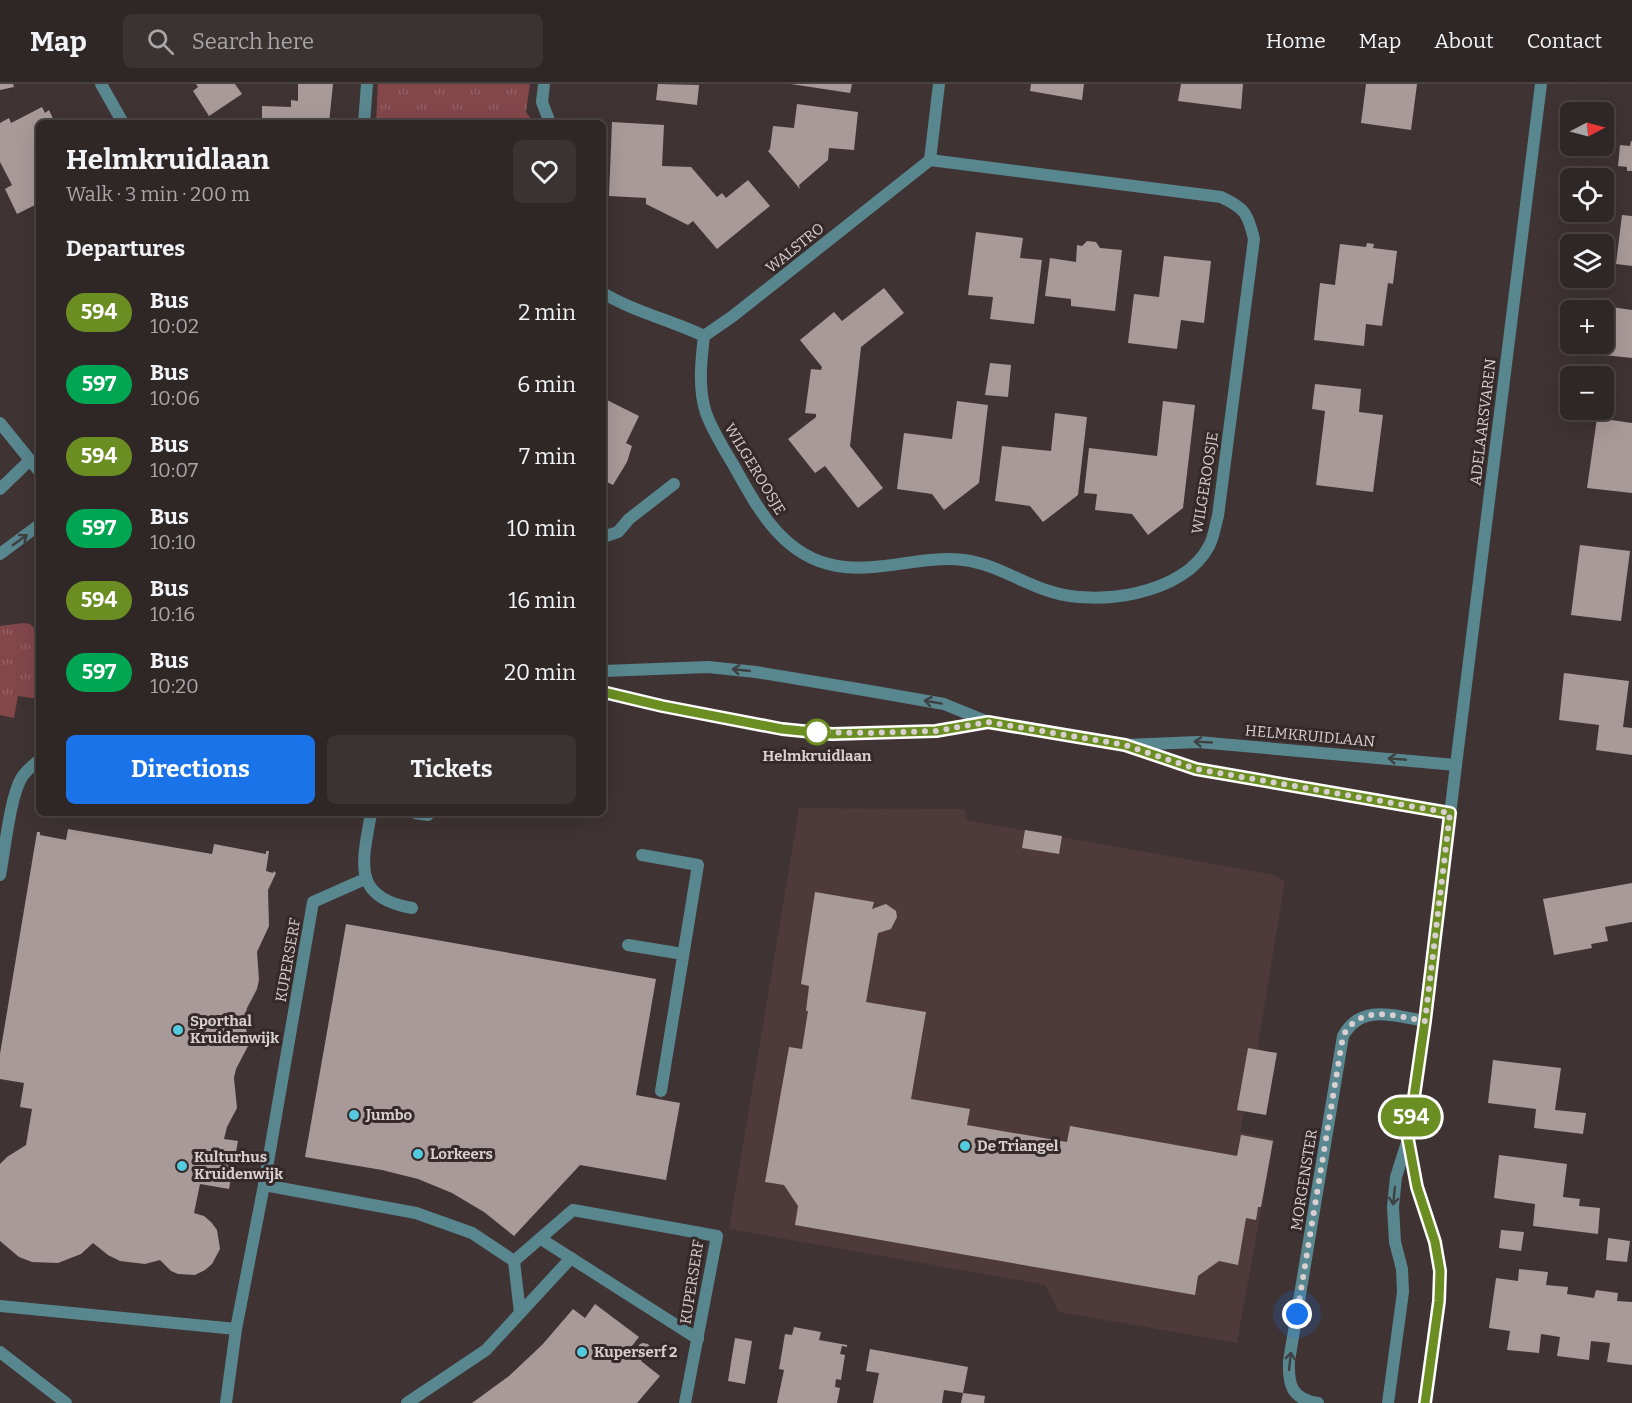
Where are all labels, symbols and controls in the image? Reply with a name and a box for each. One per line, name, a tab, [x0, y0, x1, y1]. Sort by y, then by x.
search box	[123, 14, 543, 68]
text: Map	[30, 25, 87, 58]
icon: search	[144, 25, 177, 58]
text: Search here	[192, 28, 314, 55]
text: Home	[1266, 28, 1326, 54]
text: Map	[1359, 28, 1401, 54]
text: About	[1434, 28, 1494, 54]
text: Contact	[1527, 28, 1602, 54]
north arrow	[1560, 102, 1614, 156]
map controls	[1560, 102, 1614, 420]
button: heart	[513, 140, 576, 203]
text: Helmkruidlaan	[66, 143, 269, 176]
button: locate	[1560, 168, 1614, 222]
text: Walk · 3 min · 200 m	[66, 182, 250, 206]
street label: WALSTRO	[762, 219, 828, 277]
button: layers	[1560, 234, 1614, 288]
text: Departures	[66, 235, 185, 262]
text: Bus	[150, 287, 189, 314]
text: 594	[81, 299, 117, 325]
text: 2 min	[518, 299, 576, 326]
button: +	[1560, 300, 1614, 354]
text: 10:02	[150, 314, 199, 338]
street label: ADELAARSVAREN	[1466, 357, 1500, 486]
text: Bus	[150, 359, 189, 386]
button: −	[1560, 366, 1614, 420]
text: 597	[82, 371, 116, 397]
text: 6 min	[517, 371, 576, 398]
text: 10:06	[150, 386, 200, 410]
street label: WILGEROOSJE	[721, 420, 789, 518]
text: Bus	[150, 431, 189, 458]
street label: WILGEROOSJE	[1188, 431, 1222, 535]
text: 594	[81, 443, 117, 469]
text: 7 min	[519, 443, 576, 470]
text: 10:07	[150, 458, 198, 482]
text: Bus	[150, 503, 189, 530]
text: 597	[82, 515, 116, 541]
text: 10 min	[507, 515, 576, 542]
text: 10:10	[150, 530, 196, 554]
one-way arrow	[11, 533, 27, 546]
text: Bus	[150, 575, 189, 602]
text: 594	[81, 587, 117, 613]
text: 16 min	[508, 587, 576, 614]
text: 10:16	[150, 602, 195, 626]
text: Bus	[150, 647, 189, 674]
text: 597	[82, 659, 116, 685]
text: 20 min	[504, 659, 576, 686]
one-way arrow	[731, 664, 751, 675]
text: 10:20	[150, 674, 199, 698]
one-way arrow	[924, 696, 943, 707]
marker: Helmkruidlaan	[804, 719, 830, 745]
street label: HELMKRUIDLAAN	[1244, 721, 1376, 751]
button: Directions	[66, 735, 315, 804]
button: Tickets	[327, 735, 576, 804]
one-way arrow	[1194, 737, 1214, 748]
place label: Helmkruidlaan	[763, 747, 872, 765]
one-way arrow	[1388, 753, 1408, 764]
street label: KUPERSERF	[272, 916, 304, 1004]
place label: Sporthal Kruidenwijk	[190, 1012, 279, 1047]
marker: Sporthal Kruidenwijk	[171, 1023, 185, 1037]
line badge: 594	[1376, 1098, 1446, 1136]
text: 594	[1393, 1104, 1429, 1130]
place label: Jumbo	[365, 1106, 413, 1124]
marker: Jumbo	[347, 1108, 361, 1122]
street label: MORGENSTER	[1287, 1128, 1321, 1232]
place label: De Triangel	[977, 1137, 1059, 1155]
marker: De Triangel	[958, 1139, 972, 1153]
place label: Lorkeers	[430, 1145, 493, 1163]
marker: Lorkeers	[411, 1147, 425, 1161]
place label: Kulturhus Kruidenwijk	[194, 1148, 283, 1183]
marker: Kulturhus Kruidenwijk	[175, 1159, 189, 1173]
one-way arrow	[1388, 1185, 1399, 1205]
street label: KUPERSERF	[676, 1238, 708, 1325]
your location	[1282, 1299, 1312, 1329]
place label: Kuperserf 2	[594, 1343, 677, 1361]
marker: Kuperserf 2	[575, 1345, 589, 1359]
one-way arrow	[1285, 1352, 1296, 1372]

